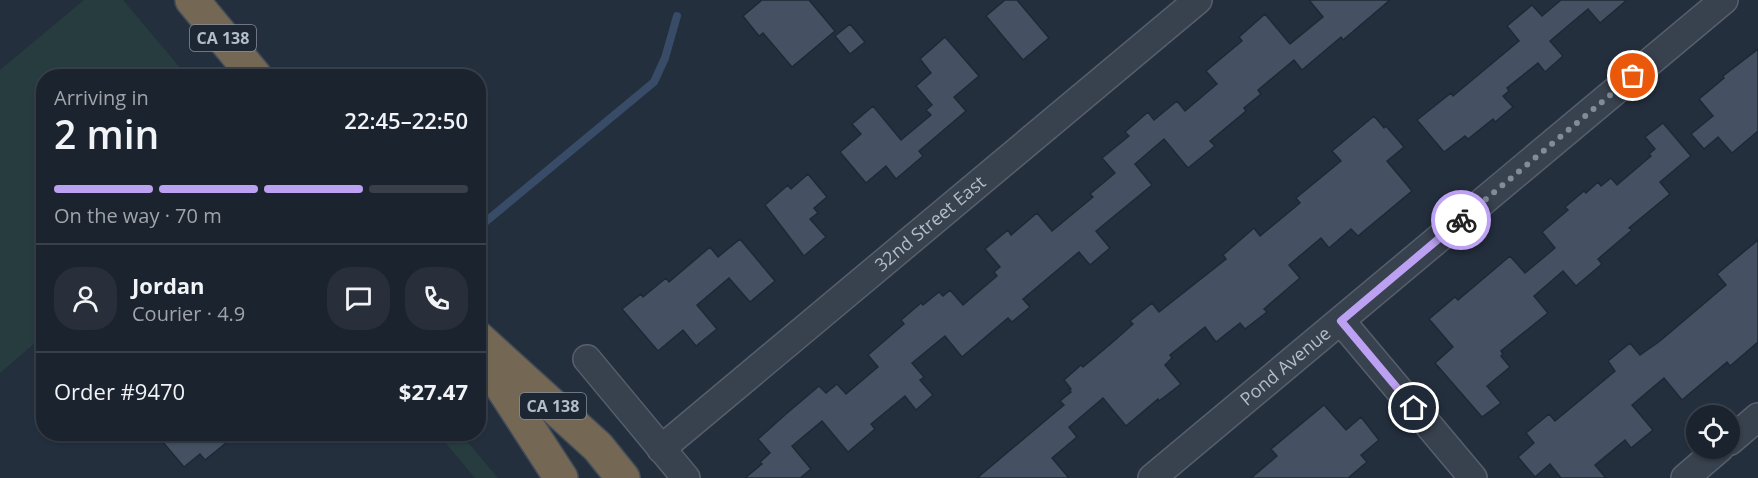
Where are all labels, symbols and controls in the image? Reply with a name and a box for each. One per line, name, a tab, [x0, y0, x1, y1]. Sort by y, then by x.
road number: CA 138	[190, 25, 256, 51]
pin	[1607, 50, 1658, 101]
icon: bag	[1616, 59, 1649, 92]
text: Arriving in	[54, 84, 149, 111]
text: 22:45–22:50	[344, 105, 468, 135]
text: 2 min	[54, 107, 159, 160]
street label: 32nd Street East	[869, 170, 990, 276]
courier	[1431, 190, 1491, 250]
text: On the way · 70 m	[54, 202, 222, 229]
icon: bike	[1445, 204, 1478, 237]
button: person	[54, 267, 117, 330]
button: chat	[327, 267, 390, 330]
button: phone	[405, 267, 468, 330]
text: Jordan	[132, 270, 205, 300]
text: Courier · 4.9	[132, 300, 245, 327]
street label: Pond Avenue	[1235, 321, 1335, 410]
text: Order #9470	[54, 376, 185, 406]
text: $27.47	[399, 376, 468, 406]
pin	[1388, 382, 1439, 433]
icon: home	[1397, 391, 1430, 424]
road number: CA 138	[520, 393, 586, 419]
map controls	[1686, 405, 1740, 459]
button: locate	[1686, 405, 1740, 459]

